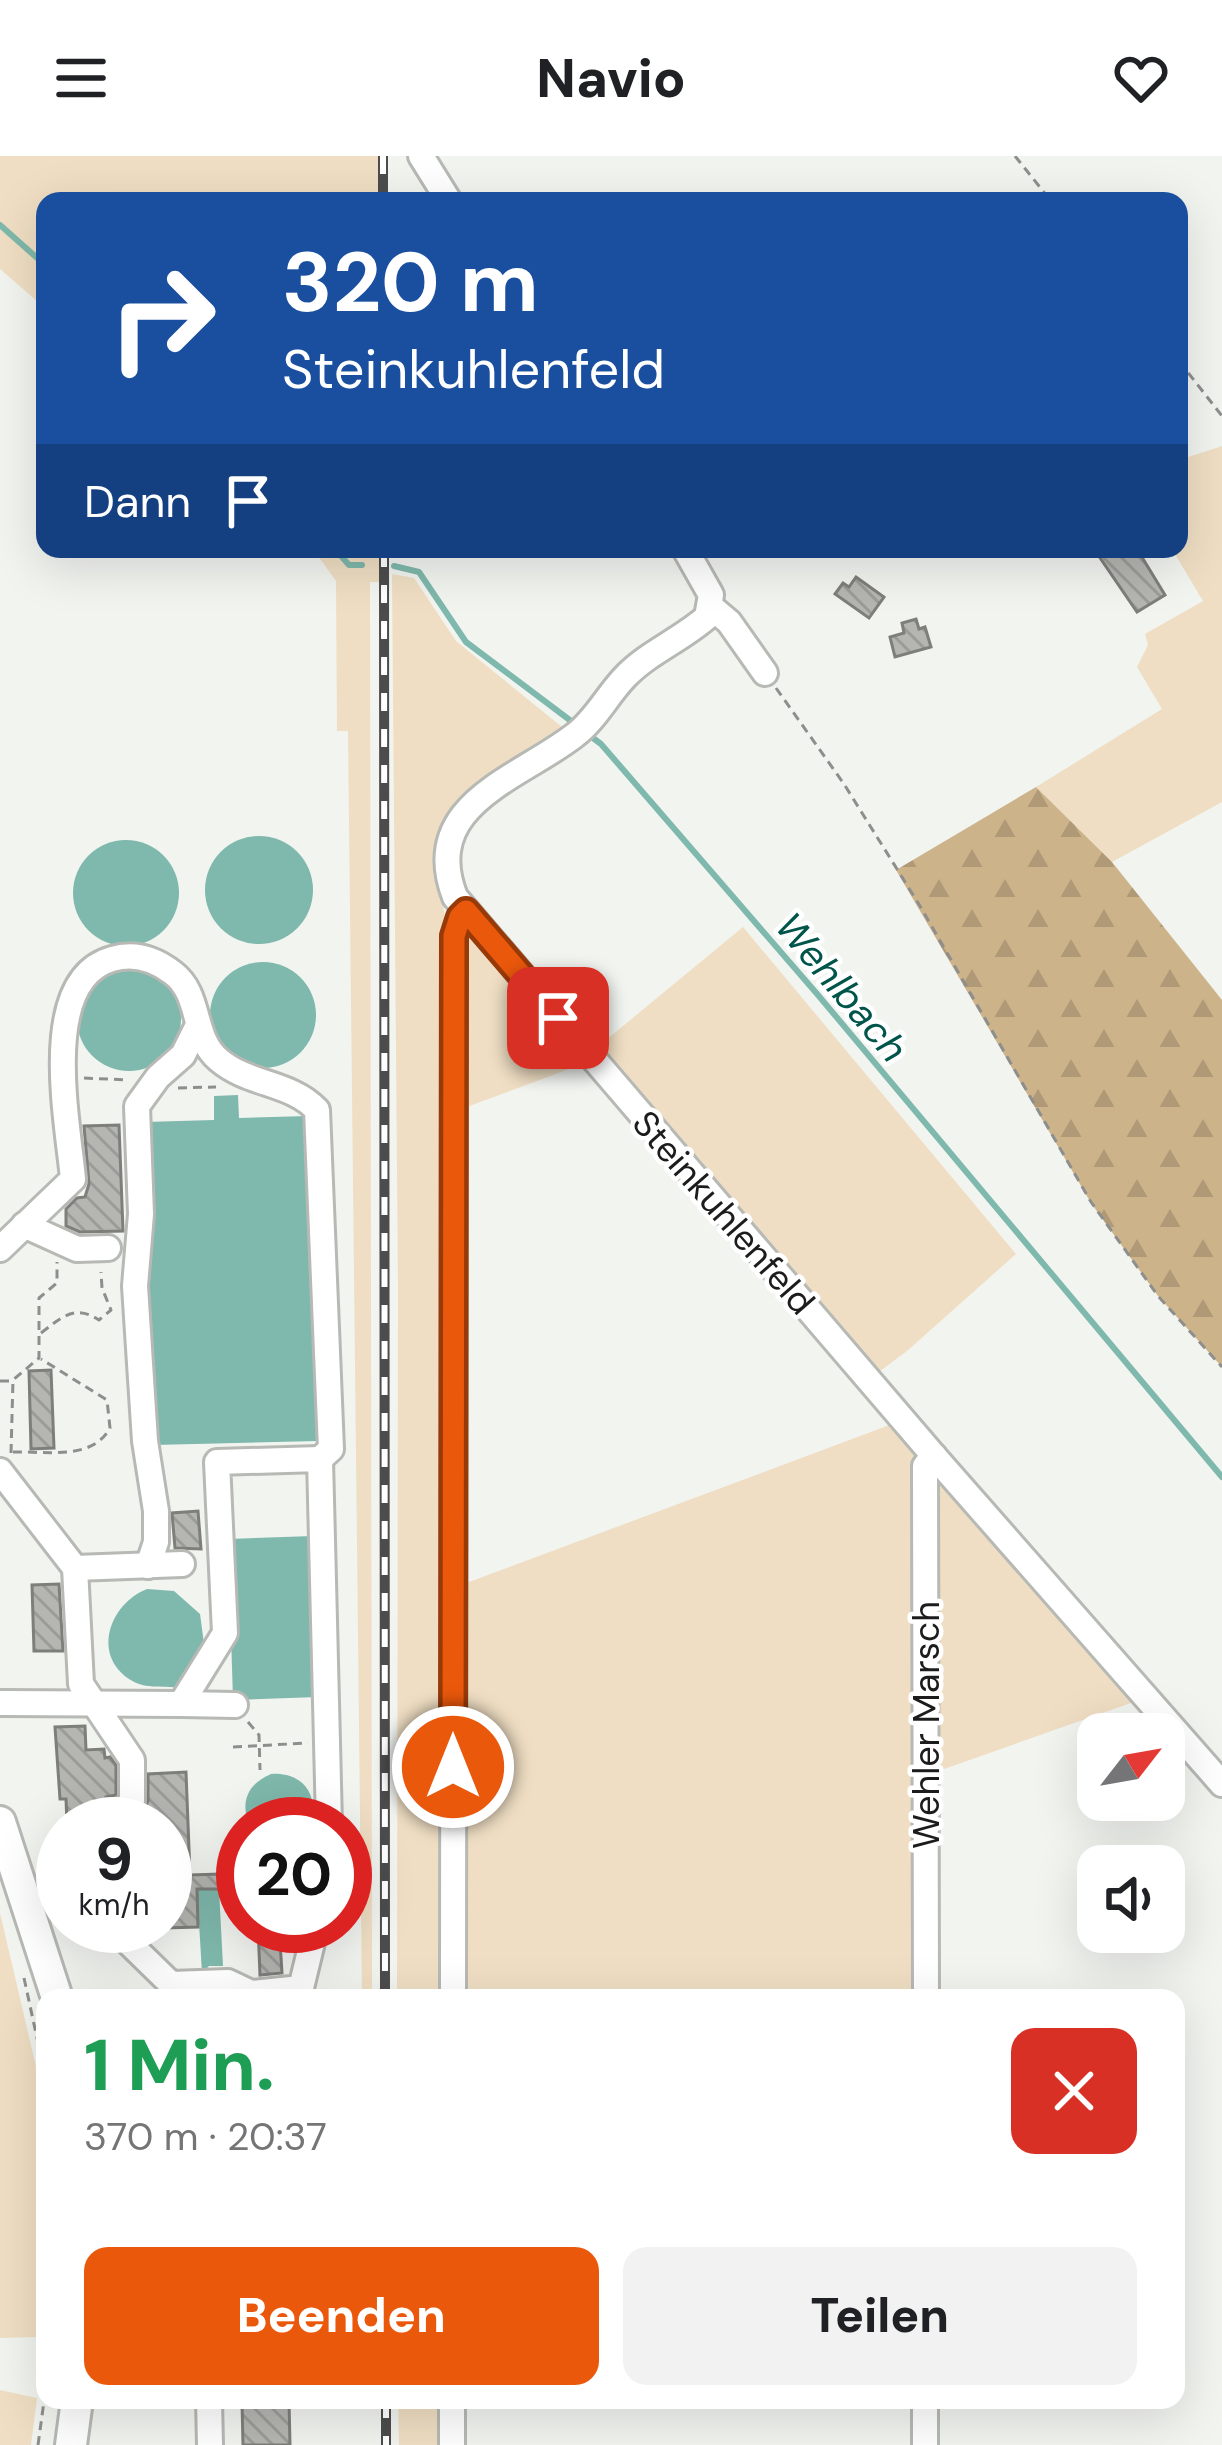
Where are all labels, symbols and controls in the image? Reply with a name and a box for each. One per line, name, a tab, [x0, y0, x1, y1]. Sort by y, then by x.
text: Navio	[536, 43, 686, 114]
icon: menu	[48, 45, 114, 111]
icon: heart	[1108, 45, 1174, 111]
text: 320 m	[282, 228, 539, 337]
icon: right	[84, 240, 240, 396]
text: Steinkuhlenfeld	[282, 334, 665, 405]
icon: arrive	[215, 468, 281, 534]
text: Dann	[84, 472, 191, 531]
water label: Wehlbach	[764, 902, 919, 1073]
pin	[507, 967, 609, 1069]
icon: arrive	[525, 985, 591, 1051]
street label: Steinkuhlenfeld	[622, 1101, 825, 1324]
street label: Wehler Marsch	[903, 1601, 950, 1849]
position arrow	[390, 1704, 516, 1830]
north arrow	[1077, 1713, 1185, 1821]
map controls	[1077, 1713, 1185, 1953]
speed limit sign: 20	[216, 1797, 372, 1953]
text: 9	[95, 1820, 133, 1899]
button: sound	[1077, 1845, 1185, 1953]
text: km/h	[79, 1885, 149, 1924]
text: 1 Min.	[84, 2019, 275, 2112]
button: close	[1011, 2028, 1137, 2154]
text: 370 m · 20:37	[84, 2111, 327, 2162]
button: Beenden	[84, 2247, 599, 2385]
button: Teilen	[623, 2247, 1137, 2385]

